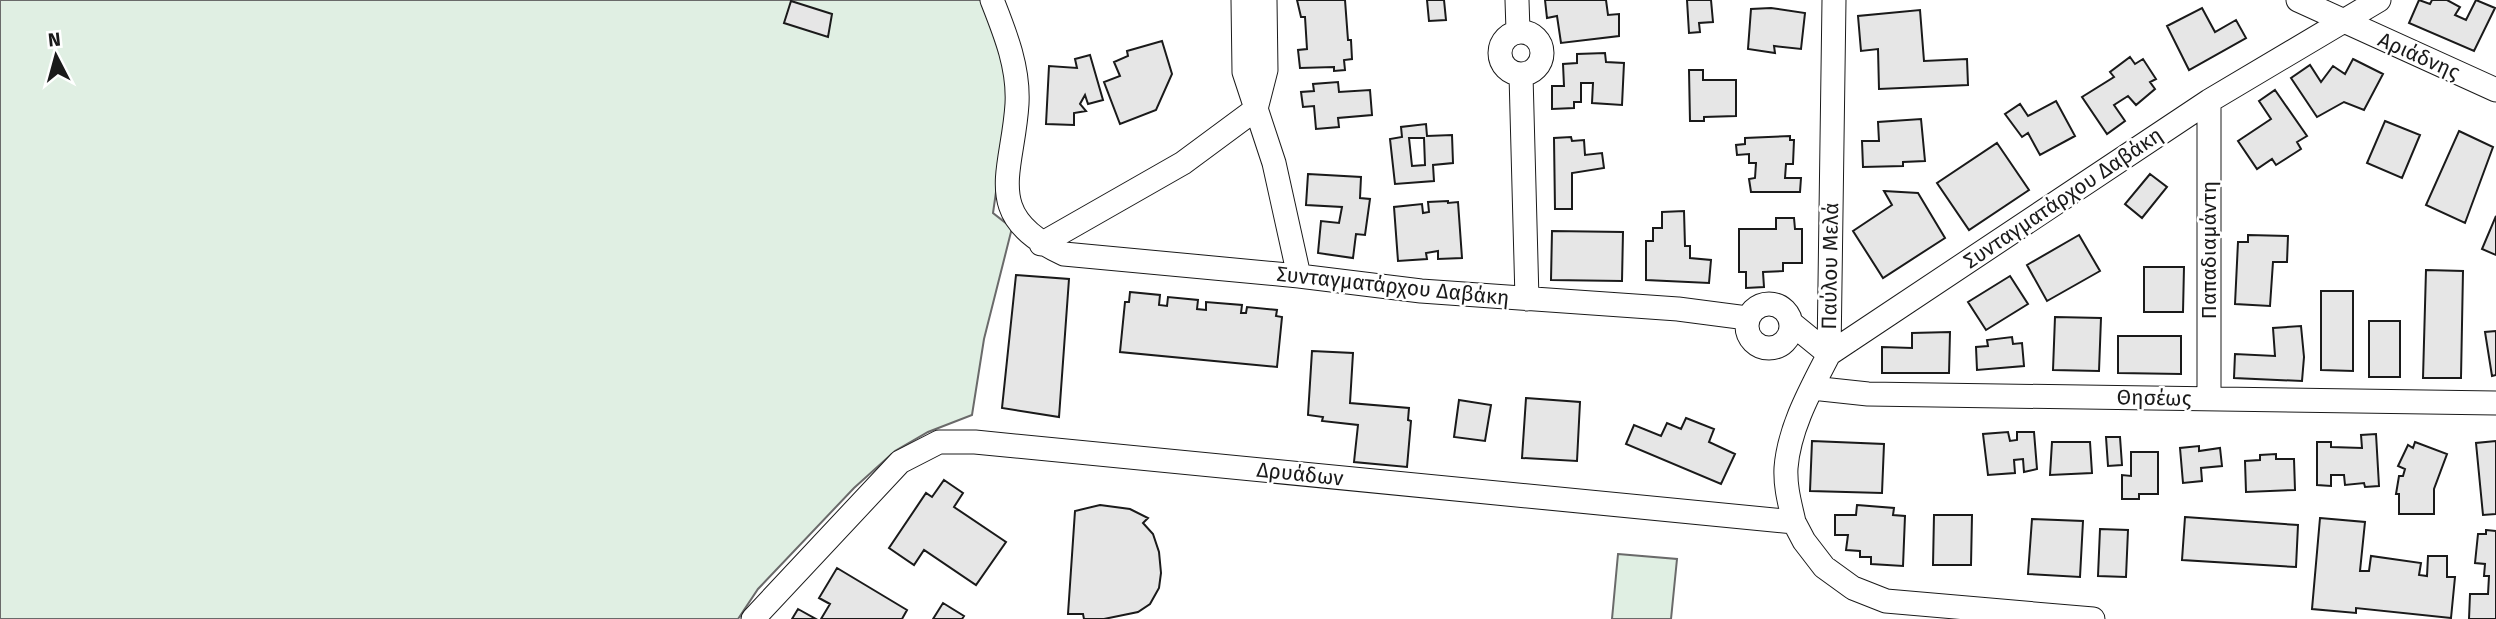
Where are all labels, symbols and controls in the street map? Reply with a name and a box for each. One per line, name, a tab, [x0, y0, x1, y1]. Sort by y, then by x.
north arrow	[21, 21, 91, 91]
street label: Αριάδνης	[2374, 26, 2464, 86]
text: N	[47, 27, 62, 52]
street label: Συνταγματάρχου Δαβάκη	[1959, 122, 2167, 274]
street label: Παπαδιαμάντη	[2196, 181, 2222, 319]
street label: Παύλου Μελά	[1816, 202, 1844, 330]
street label: Συνταγματάρχου Δαβάκη	[1275, 261, 1511, 311]
street label: Θησέως	[2116, 384, 2192, 412]
street label: Δρυάδων	[1255, 457, 1345, 491]

